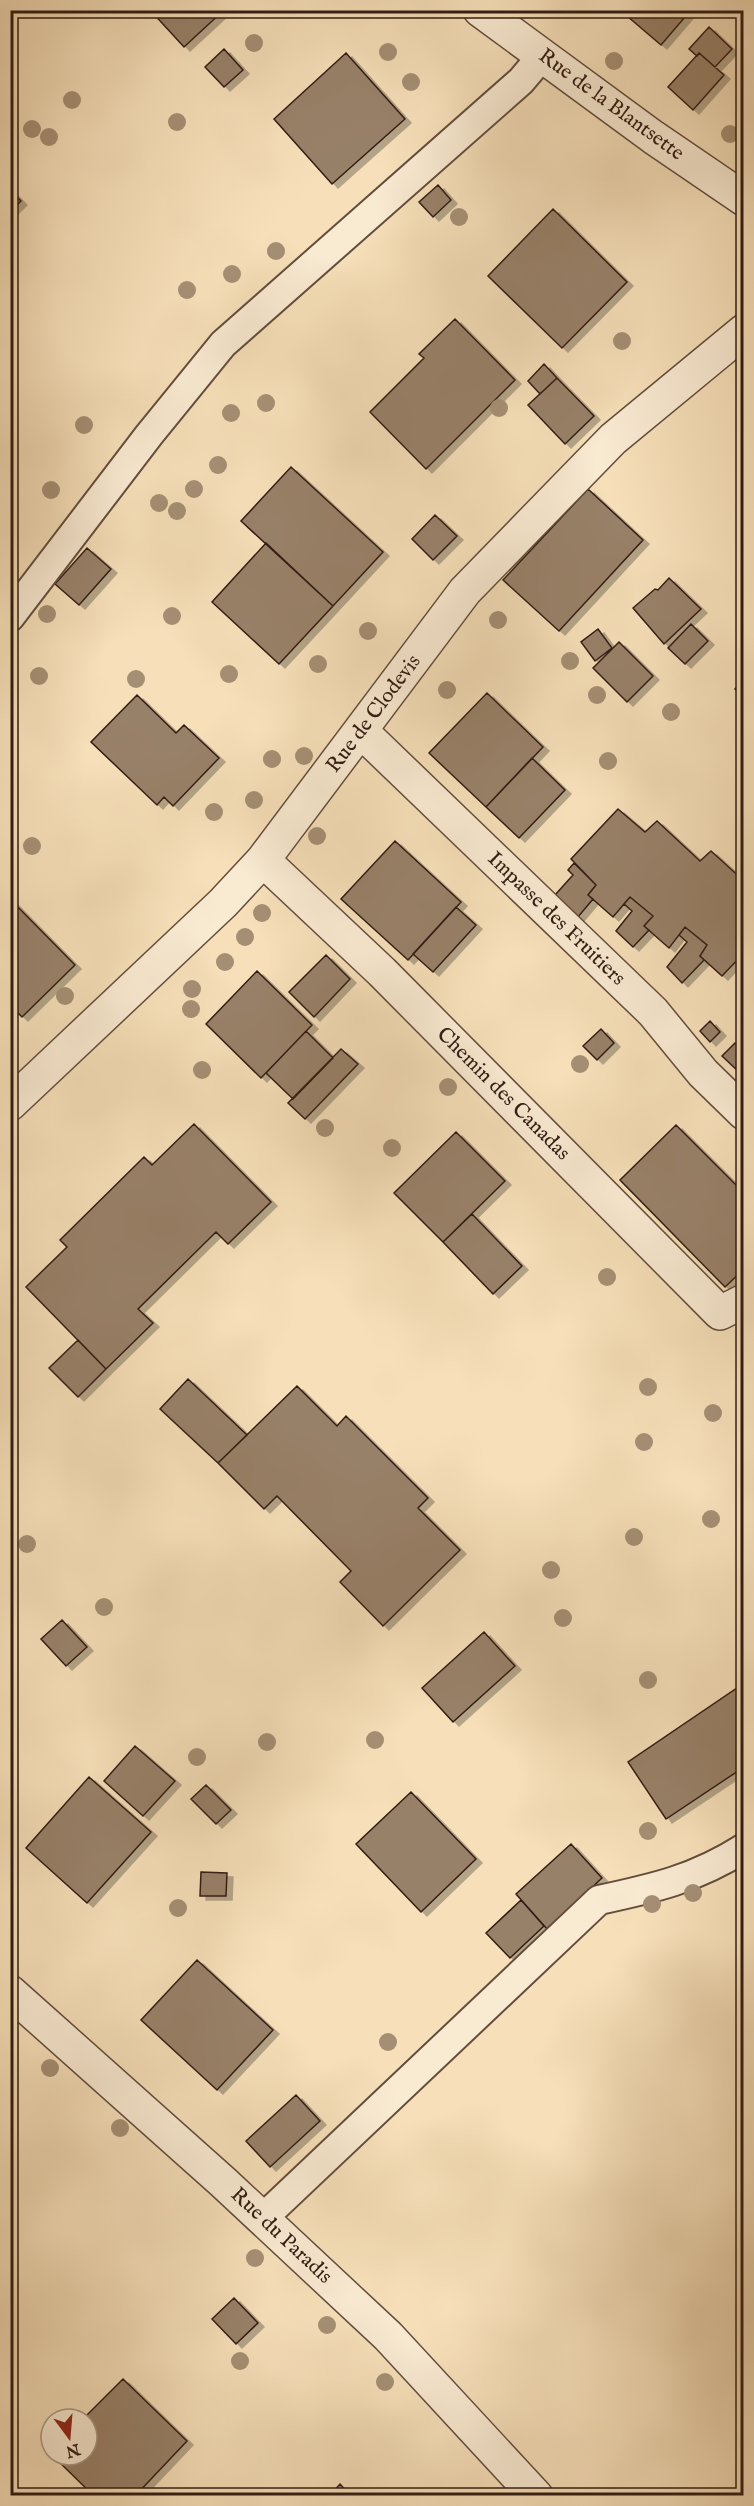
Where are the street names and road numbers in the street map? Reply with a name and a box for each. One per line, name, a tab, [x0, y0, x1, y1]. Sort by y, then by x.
street label: Rue de la Blantsette	[533, 43, 690, 167]
street label: Rue de Clodevis	[321, 649, 427, 779]
street label: Impasse des Fruitiers	[481, 846, 631, 992]
street label: Chemin des Canadas	[430, 1021, 576, 1167]
street label: Rue du Paradis	[224, 2182, 338, 2290]

